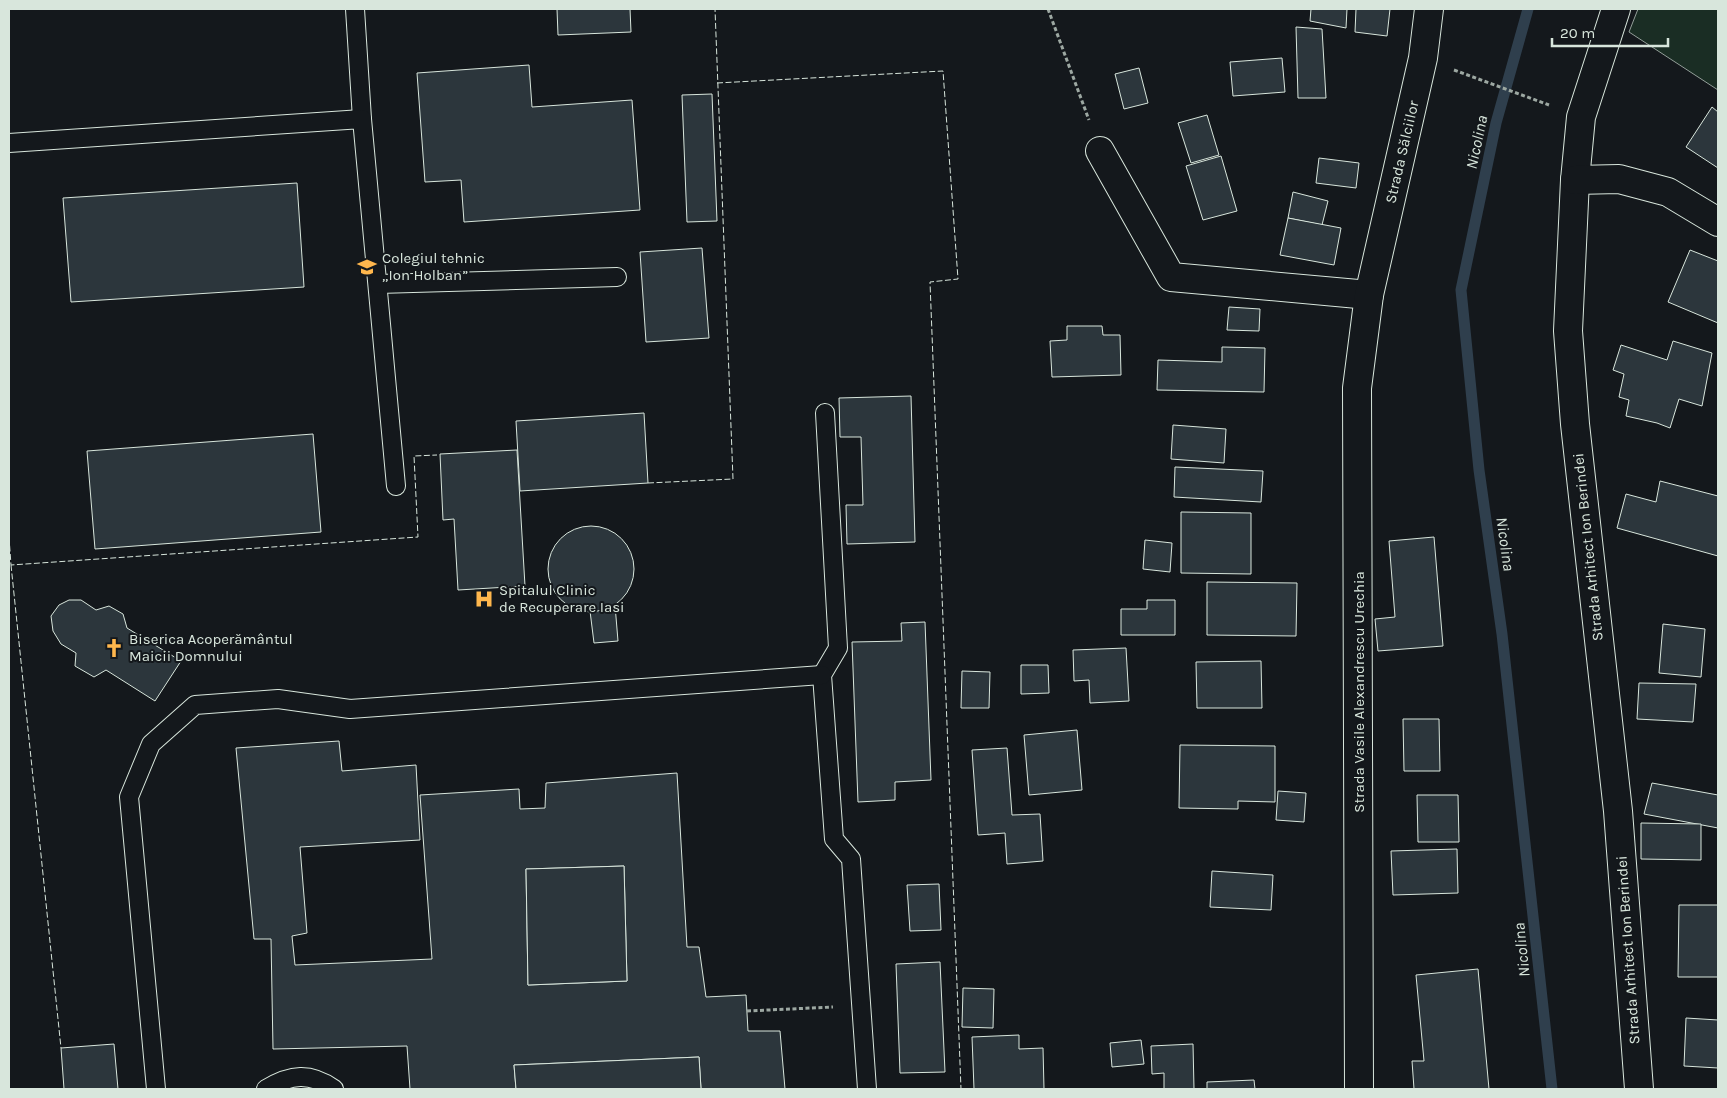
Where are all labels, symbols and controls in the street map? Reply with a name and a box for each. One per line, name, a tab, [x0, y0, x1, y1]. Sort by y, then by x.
scale bar	[1552, 15, 1668, 47]
text: 20 m	[1560, 24, 1595, 42]
street label: Strada Sălciilor	[1381, 98, 1423, 205]
water label: Nicolina	[1462, 113, 1491, 171]
place label: Colegiul tehnic „Ion Holban”	[382, 249, 485, 284]
school or university icon: Colegiul tehnic „Ion Holban”	[356, 256, 378, 278]
street label: Strada Arhitect Ion Berindei	[1569, 452, 1607, 642]
water label: Nicolina	[1492, 516, 1519, 572]
street label: Strada Vasile Alexandrescu Urechia	[1350, 571, 1368, 813]
place label: Spitalul Clinic de Recuperare Iasi	[499, 581, 625, 616]
hospital icon: Spitalul Clinic de Recuperare Iasi	[473, 588, 495, 610]
place label: Biserica Acoperământul Maicii Domnului	[129, 630, 293, 665]
church icon: Biserica Acoperământul Maicii Domnului	[103, 637, 125, 659]
street label: Strada Arhitect Ion Berindei	[1612, 855, 1644, 1045]
water label: Nicolina	[1509, 922, 1534, 978]

